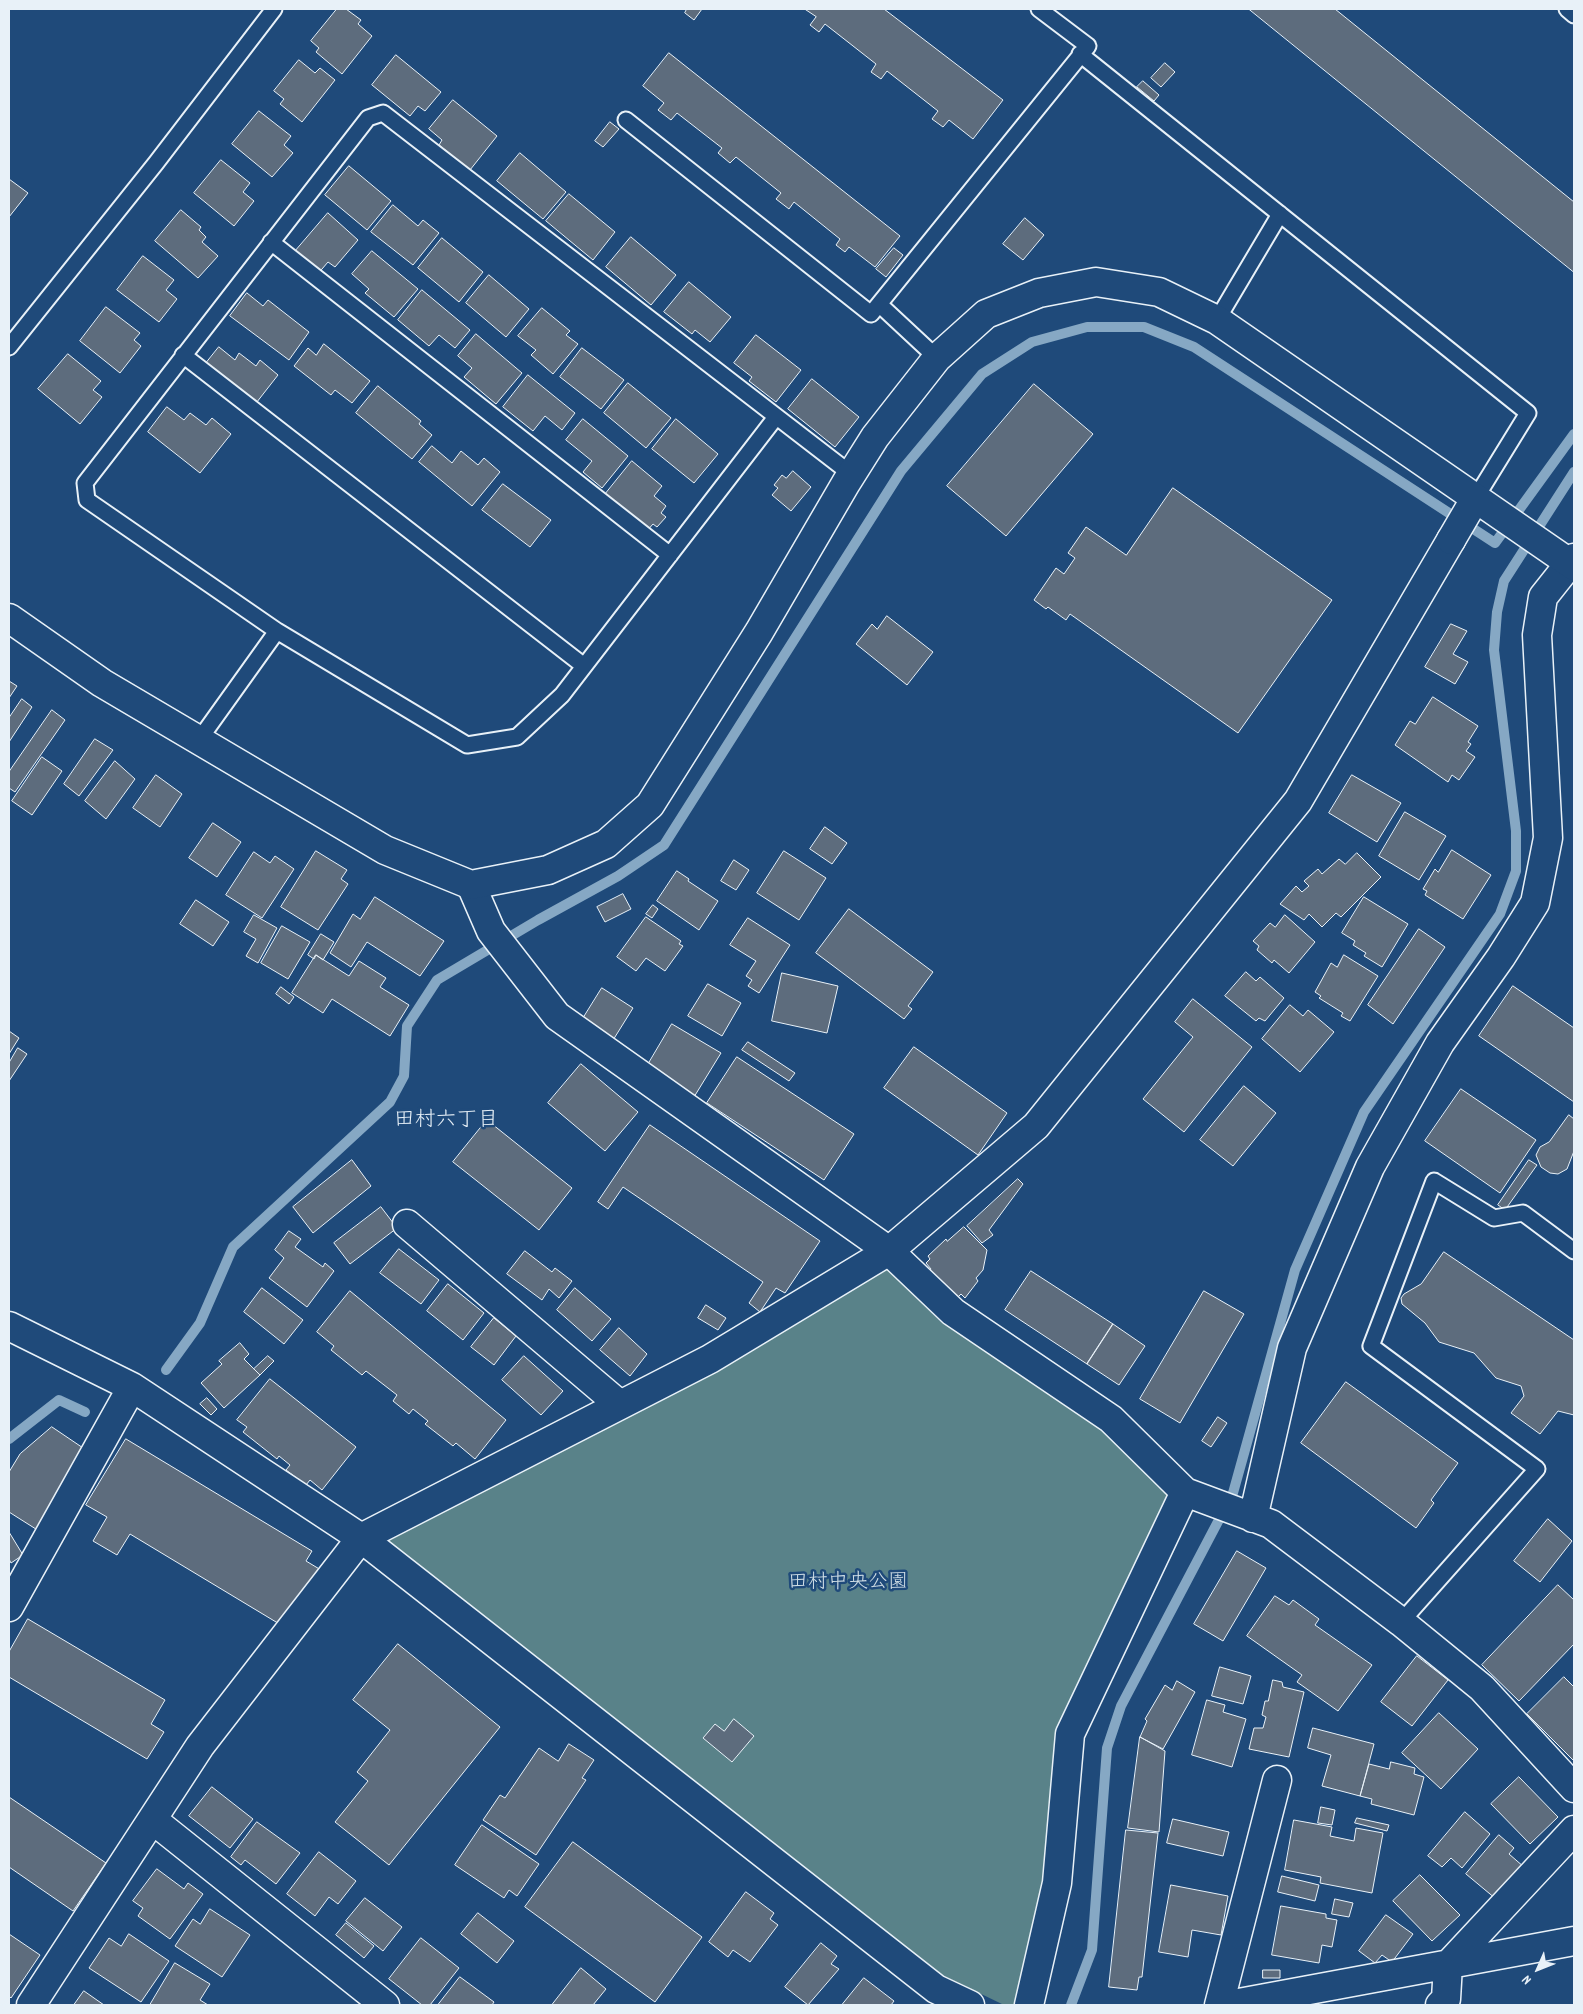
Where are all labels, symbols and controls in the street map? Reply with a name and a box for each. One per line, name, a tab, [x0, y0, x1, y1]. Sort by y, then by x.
district label: 田村六丁目	[394, 1109, 498, 1135]
park label: 田村中央公園	[788, 1572, 908, 1596]
north arrow	[1513, 1944, 1563, 1994]
text: N	[1518, 1970, 1537, 1989]

